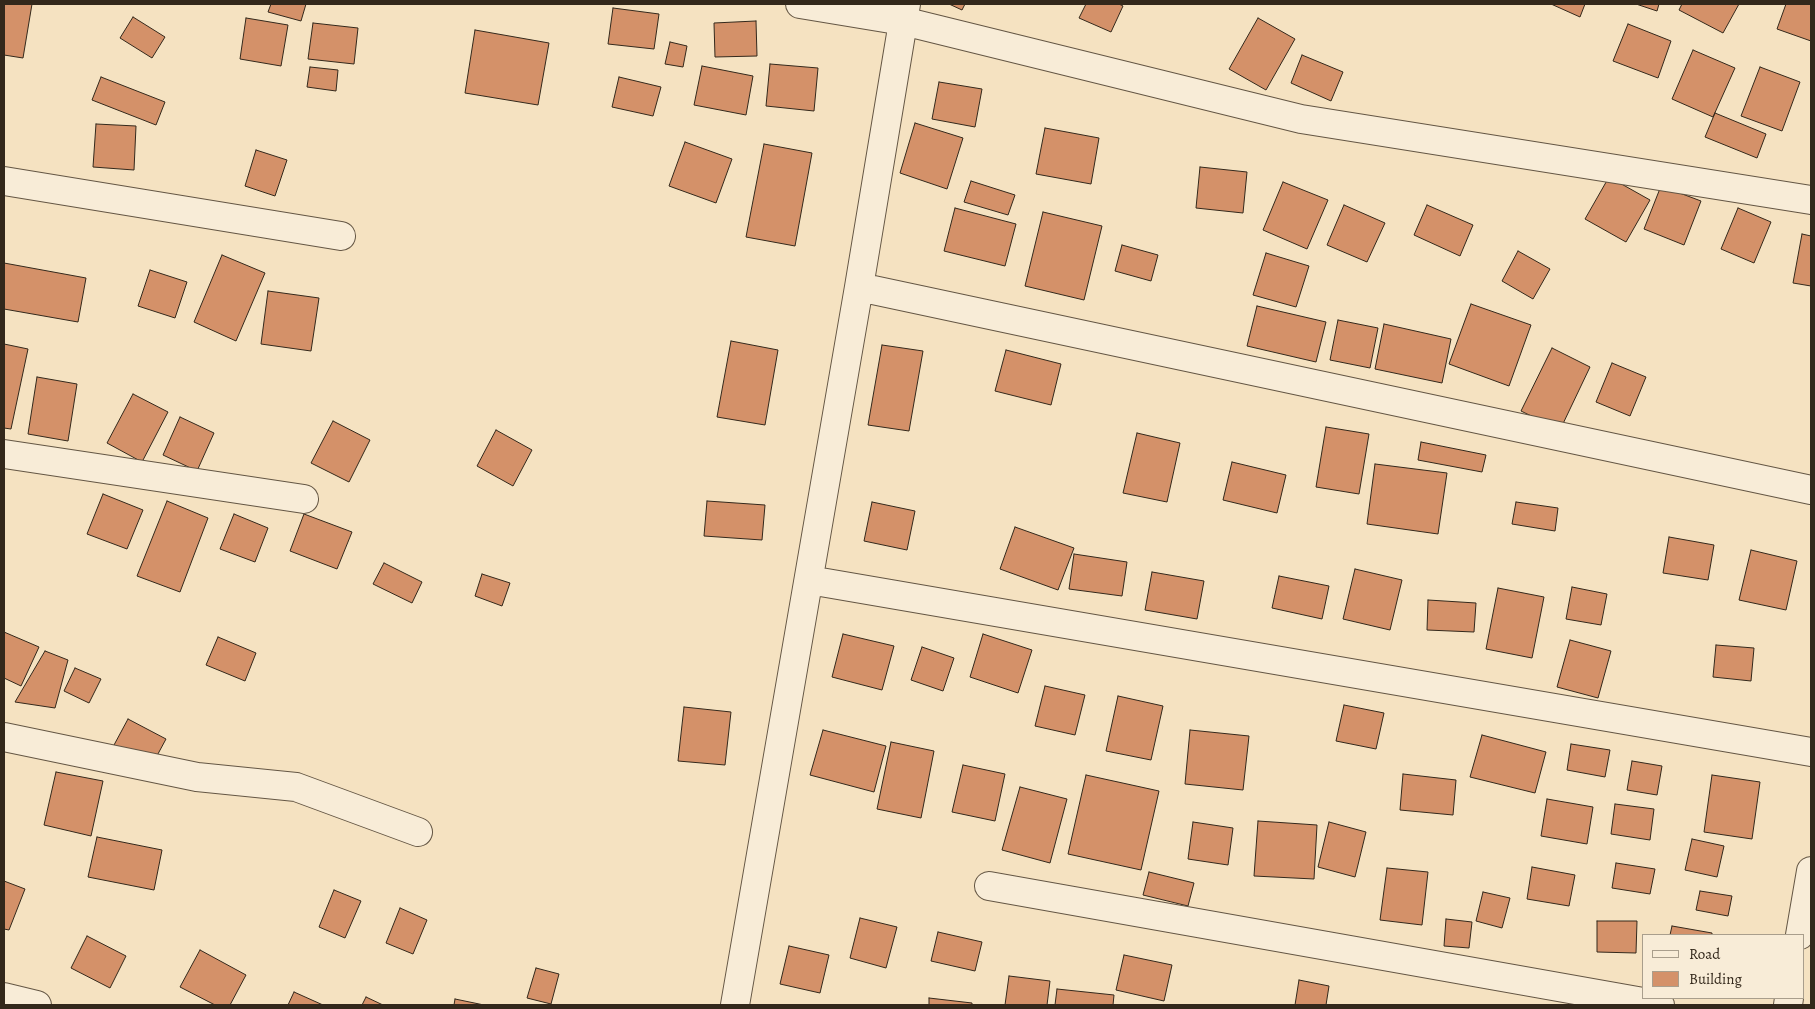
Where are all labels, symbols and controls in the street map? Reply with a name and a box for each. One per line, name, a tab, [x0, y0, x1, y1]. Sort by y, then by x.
legend	[1642, 934, 1805, 999]
text: Road	[1689, 944, 1720, 964]
text: Building	[1689, 969, 1742, 989]

